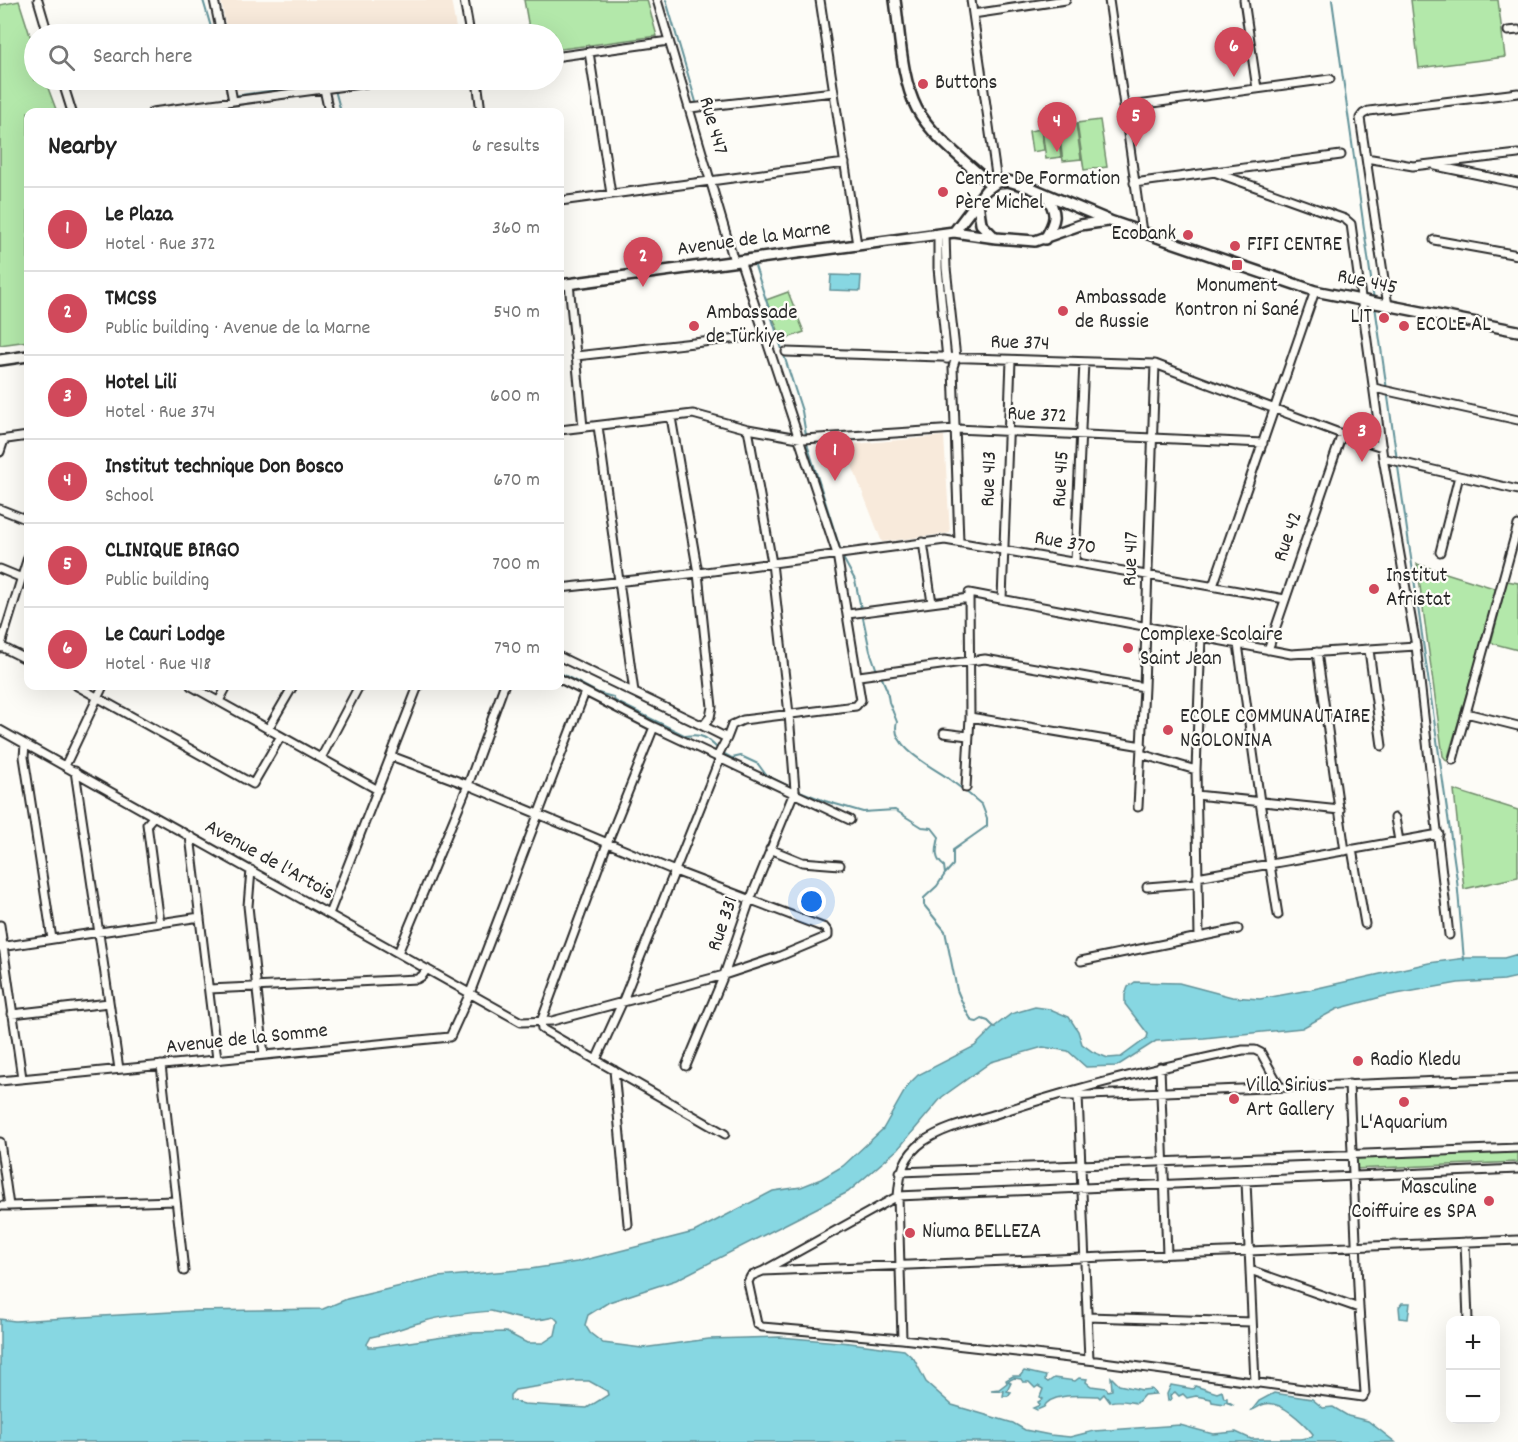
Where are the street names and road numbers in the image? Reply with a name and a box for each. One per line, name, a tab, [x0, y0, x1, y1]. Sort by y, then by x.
street label: Rue 447	[689, 94, 735, 158]
street label: Avenue de la Marne	[675, 214, 833, 266]
street label: Rue 445	[1334, 262, 1400, 304]
street label: Rue 374	[990, 328, 1050, 360]
street label: Rue 372	[1006, 399, 1068, 433]
street label: Rue 415	[1046, 450, 1078, 508]
street label: Rue 413	[974, 451, 1006, 507]
street label: Rue 42	[1266, 508, 1312, 566]
street label: Rue 370	[1032, 524, 1098, 564]
street label: Rue 417	[1116, 531, 1148, 587]
street label: Avenue de l'Artois	[199, 813, 339, 909]
street label: Rue 331	[701, 892, 747, 956]
street label: Avenue de la Somme	[165, 1017, 329, 1063]

